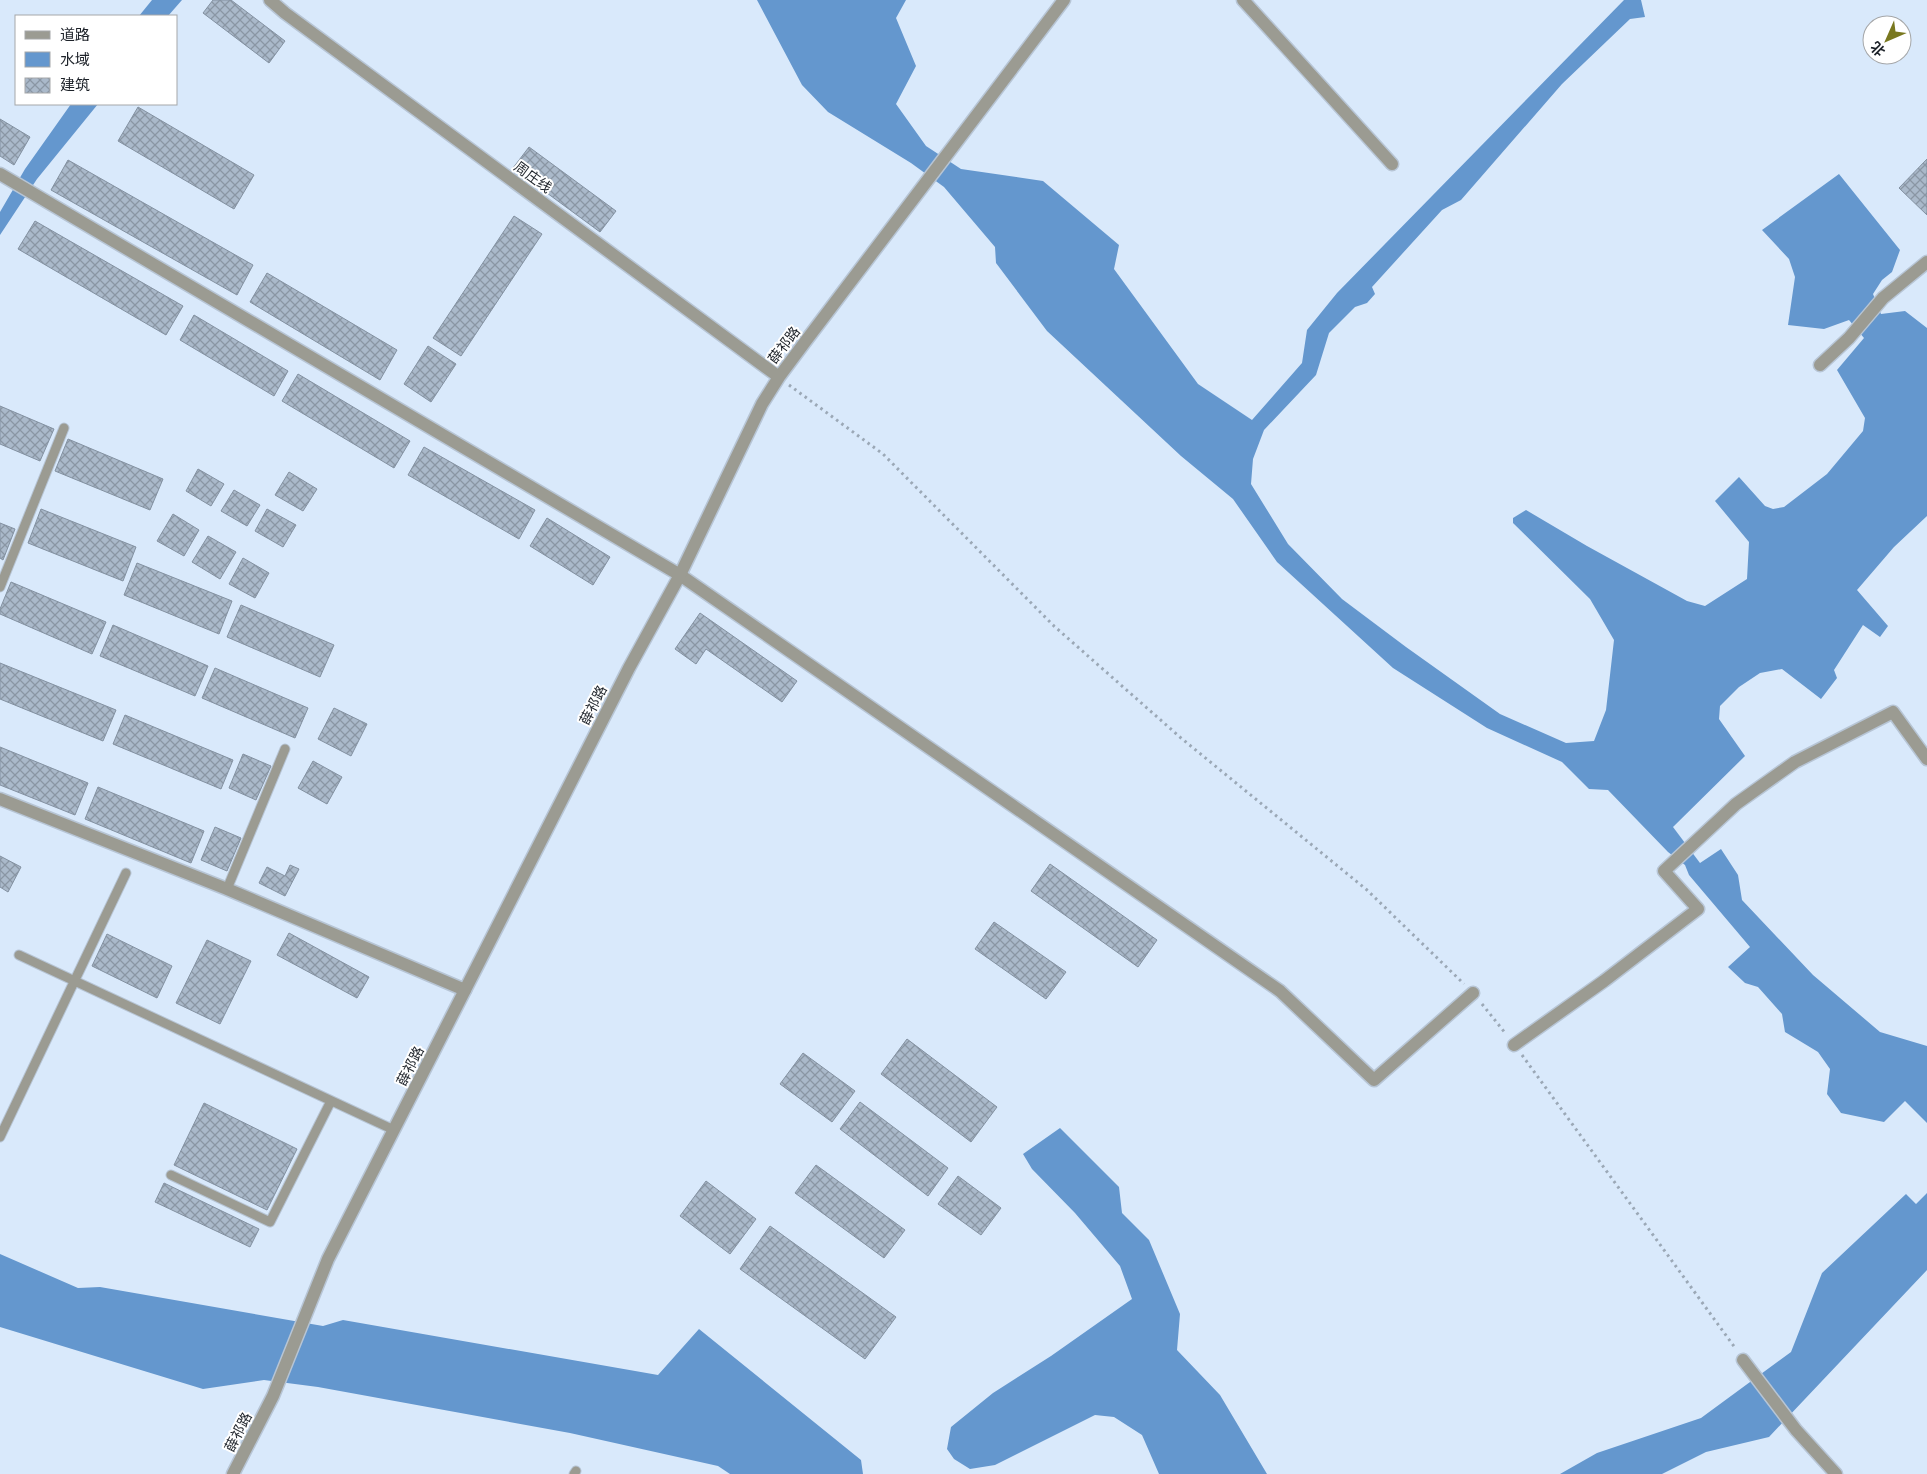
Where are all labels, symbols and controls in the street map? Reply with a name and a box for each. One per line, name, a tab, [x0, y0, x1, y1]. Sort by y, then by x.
legend	[15, 15, 178, 105]
north arrow	[1862, 15, 1912, 65]
text: 道路	[60, 26, 90, 43]
text: 北	[1867, 39, 1888, 60]
text: 水域	[60, 51, 90, 68]
text: 建筑	[60, 76, 90, 93]
street label: 周庄线	[511, 158, 555, 196]
street label: 薛祁路	[765, 323, 803, 367]
street label: 薛祁路	[576, 683, 610, 727]
street label: 薛祁路	[393, 1044, 427, 1088]
street label: 薛祁路	[221, 1410, 255, 1454]

